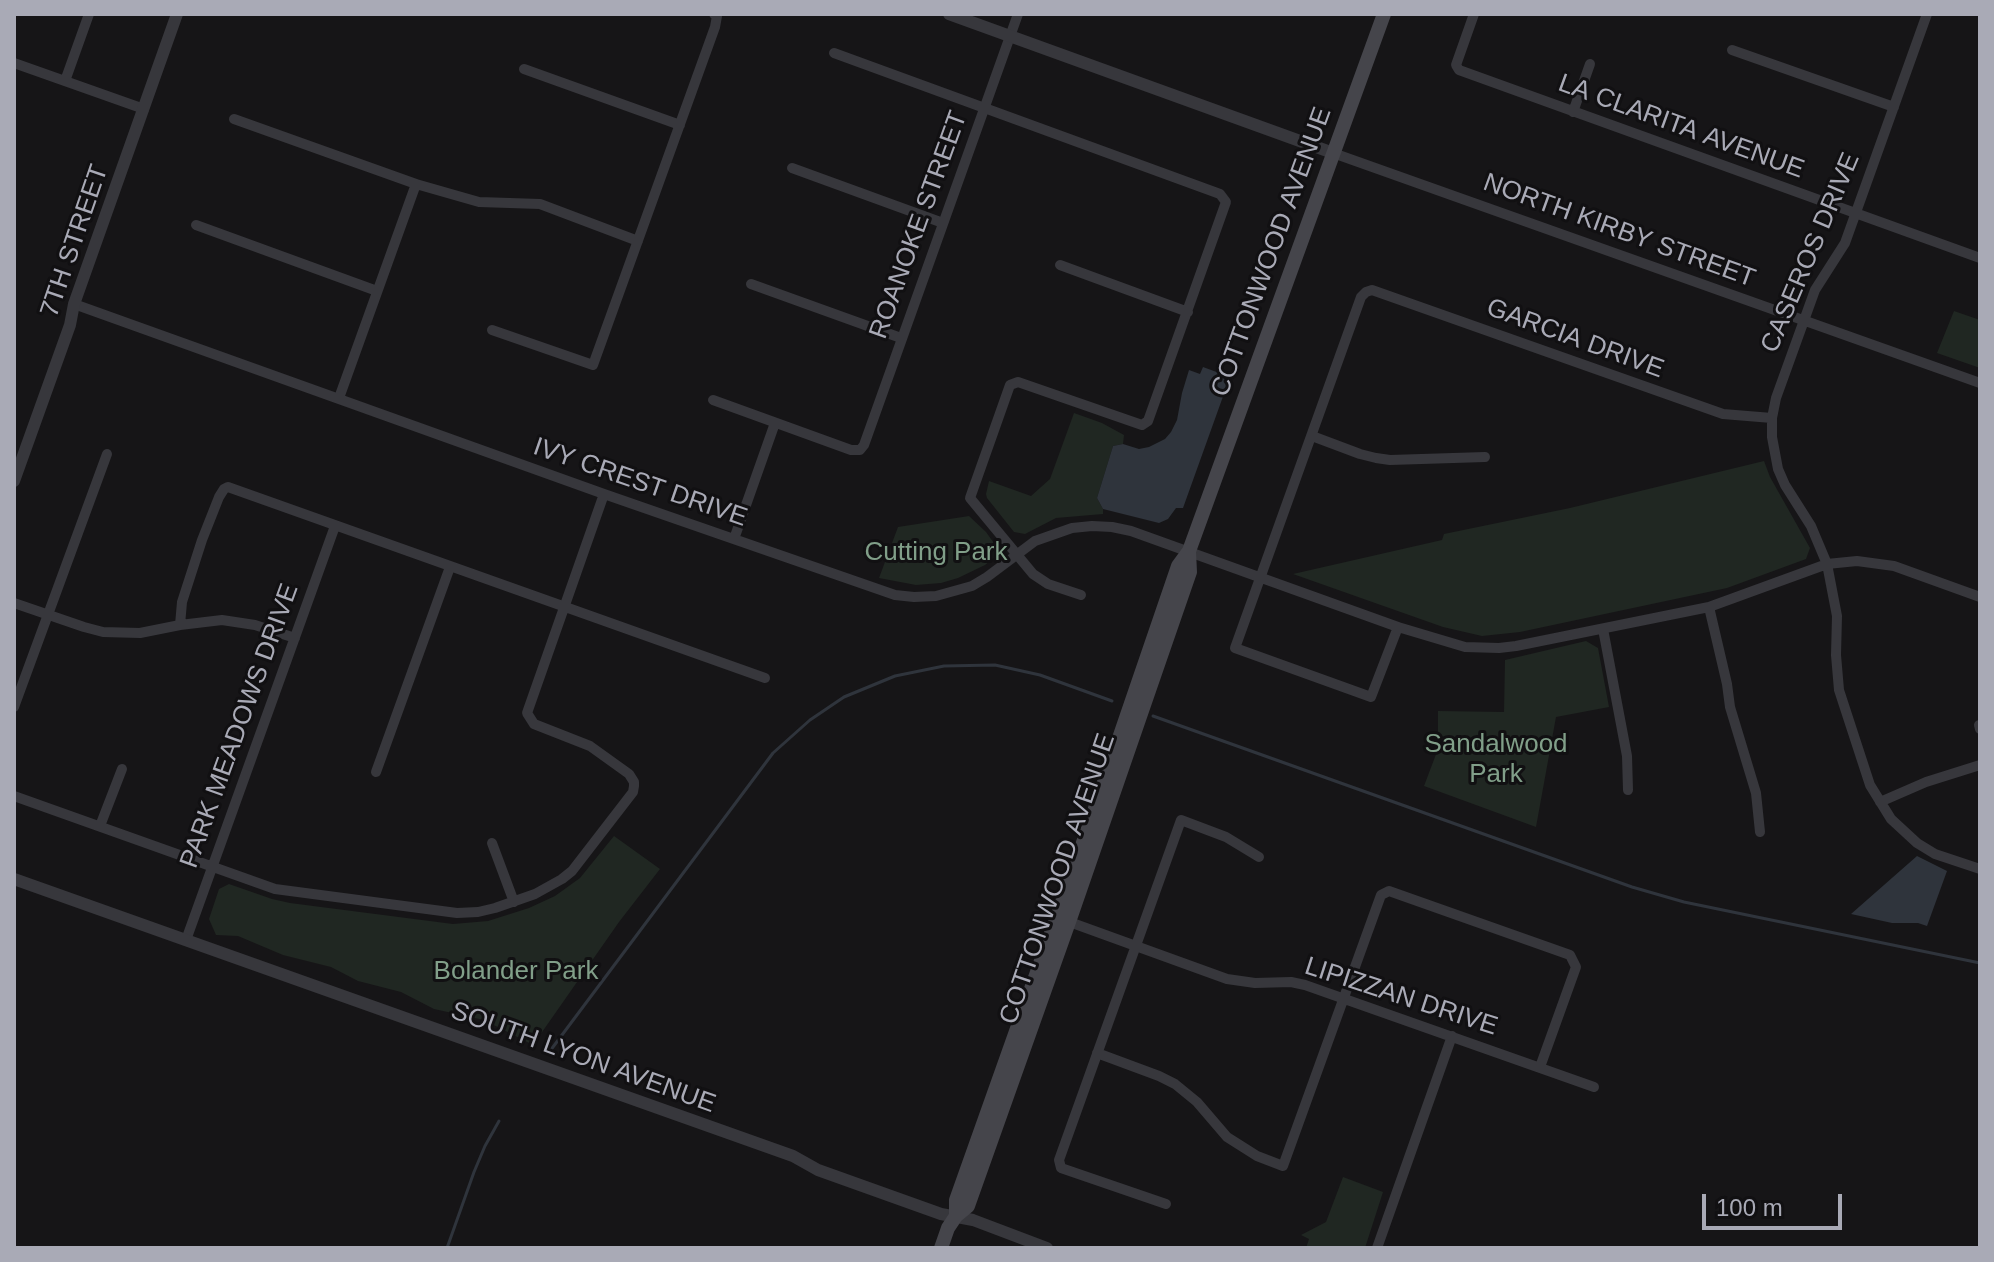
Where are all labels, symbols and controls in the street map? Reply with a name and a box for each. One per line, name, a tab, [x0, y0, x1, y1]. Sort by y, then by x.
street label: LA CLARITA AVENUE	[1554, 68, 1808, 186]
street label: COTTONWOOD AVENUE	[1205, 103, 1339, 401]
street label: ROANOKE STREET	[863, 107, 975, 343]
street label: CASEROS DRIVE	[1755, 148, 1867, 358]
street label: 7TH STREET	[34, 161, 116, 321]
street label: NORTH KIRBY STREET	[1479, 167, 1759, 295]
street label: GARCIA DRIVE	[1482, 292, 1668, 386]
street label: IVY CREST DRIVE	[529, 432, 751, 534]
park label: Cutting Park	[864, 537, 1008, 569]
street label: PARK MEADOWS DRIVE	[174, 580, 306, 872]
park label: Sandalwood Park	[1424, 729, 1568, 790]
street label: COTTONWOOD AVENUE	[994, 730, 1122, 1028]
street label: LIPIZZAN DRIVE	[1301, 951, 1501, 1043]
park label: Bolander Park	[434, 956, 598, 988]
street label: SOUTH LYON AVENUE	[446, 996, 720, 1120]
scale bar	[1706, 1178, 1846, 1228]
text: 100 m	[1716, 1194, 1783, 1221]

